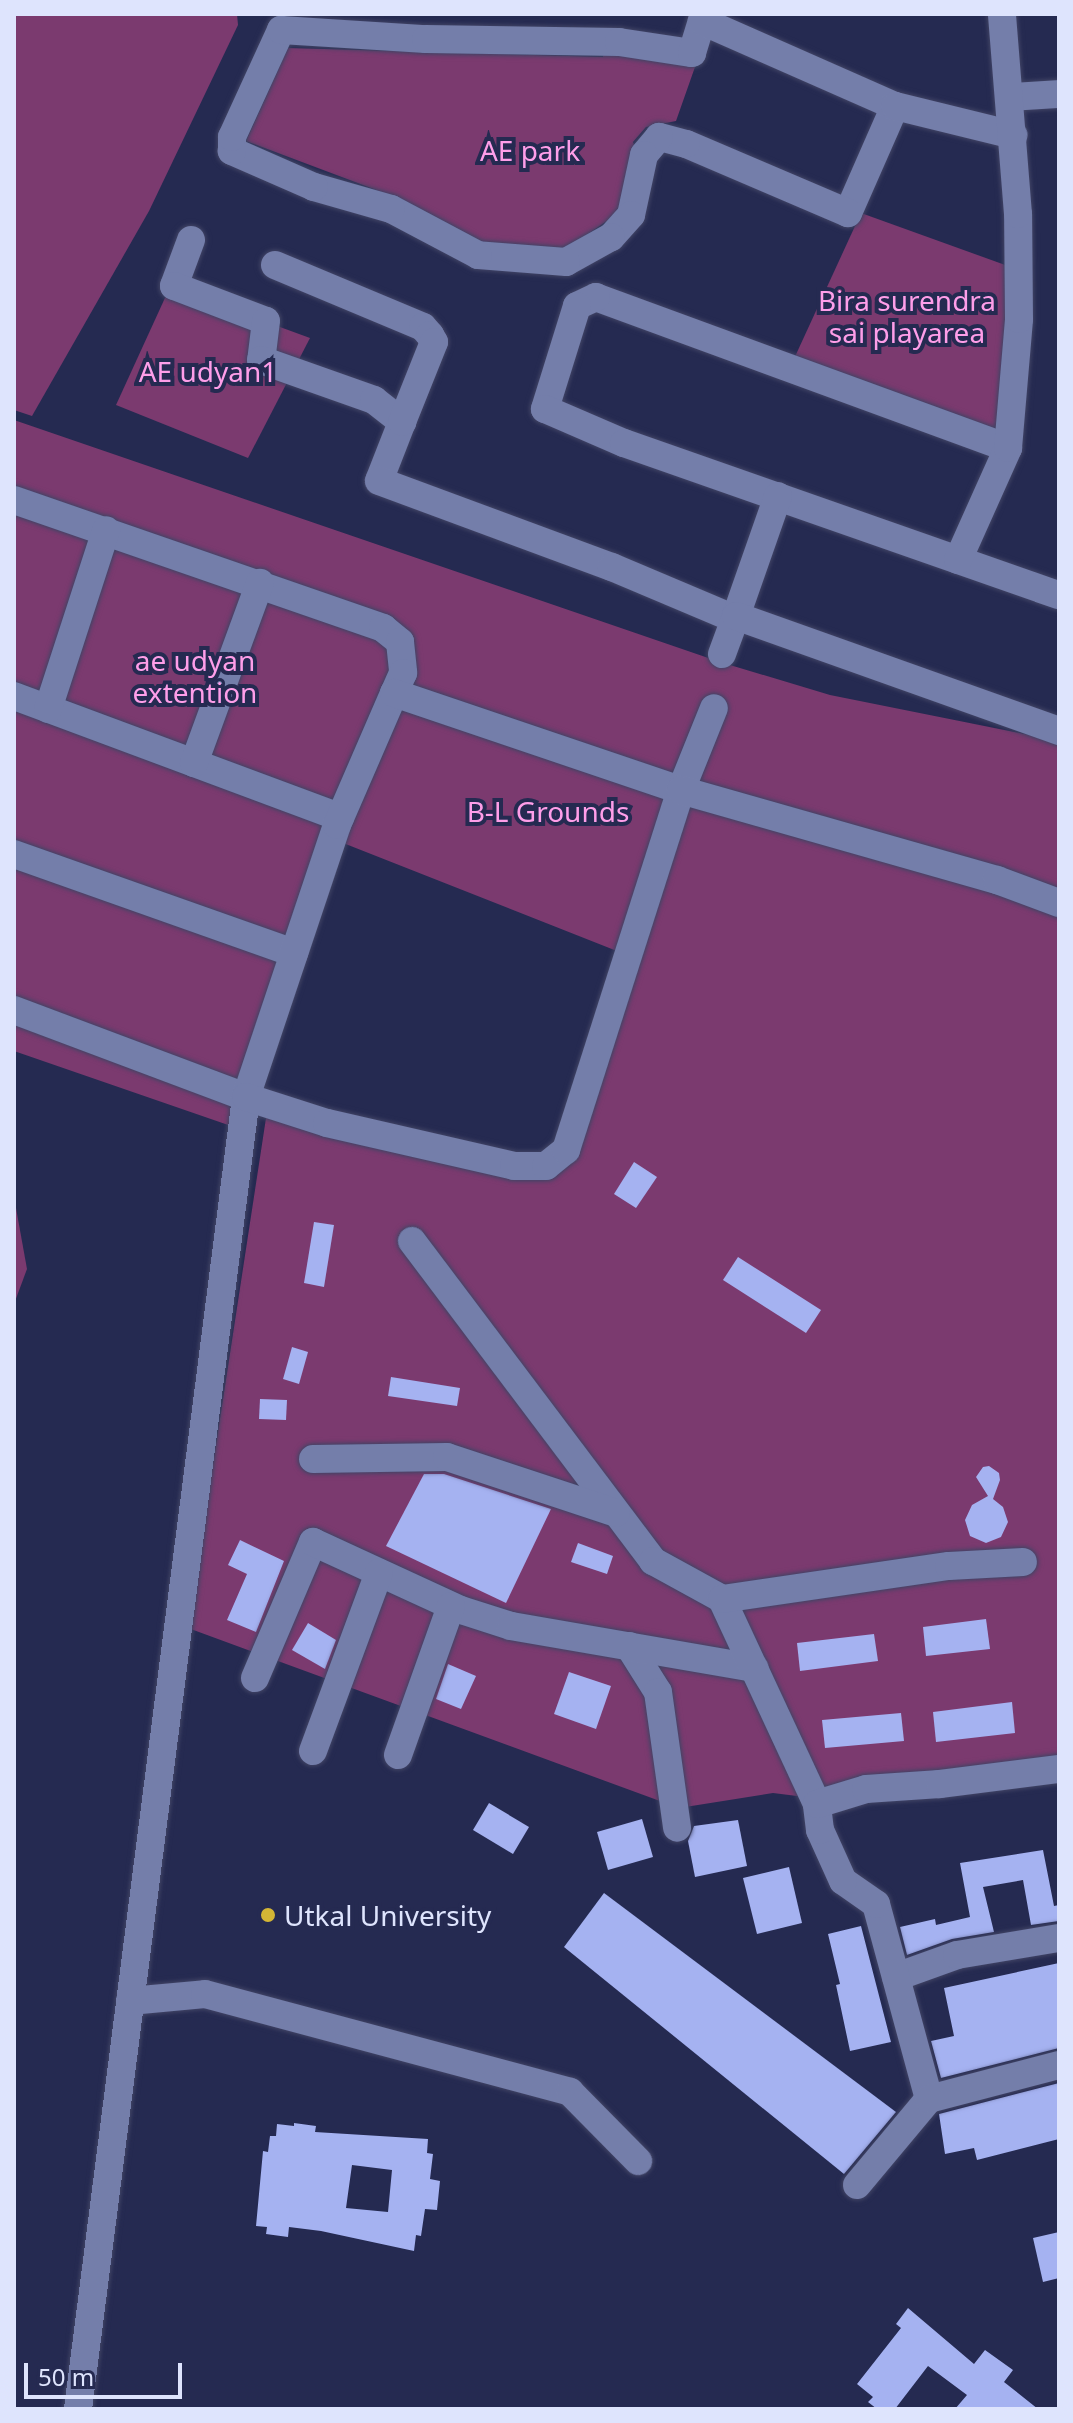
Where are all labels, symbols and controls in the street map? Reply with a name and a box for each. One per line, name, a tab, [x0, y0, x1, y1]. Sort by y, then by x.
park label: AE park	[480, 133, 580, 167]
park label: Bira surendra sai playarea	[818, 283, 996, 349]
park label: AE udyan1	[139, 354, 277, 388]
park label: ae udyan extention	[133, 643, 257, 709]
park label: B-L Grounds	[467, 794, 629, 828]
place label: Utkal University	[284, 1898, 491, 1932]
marker: Utkal University	[259, 1906, 277, 1924]
scale bar	[28, 2347, 186, 2397]
text: 50 m	[38, 2360, 94, 2393]

